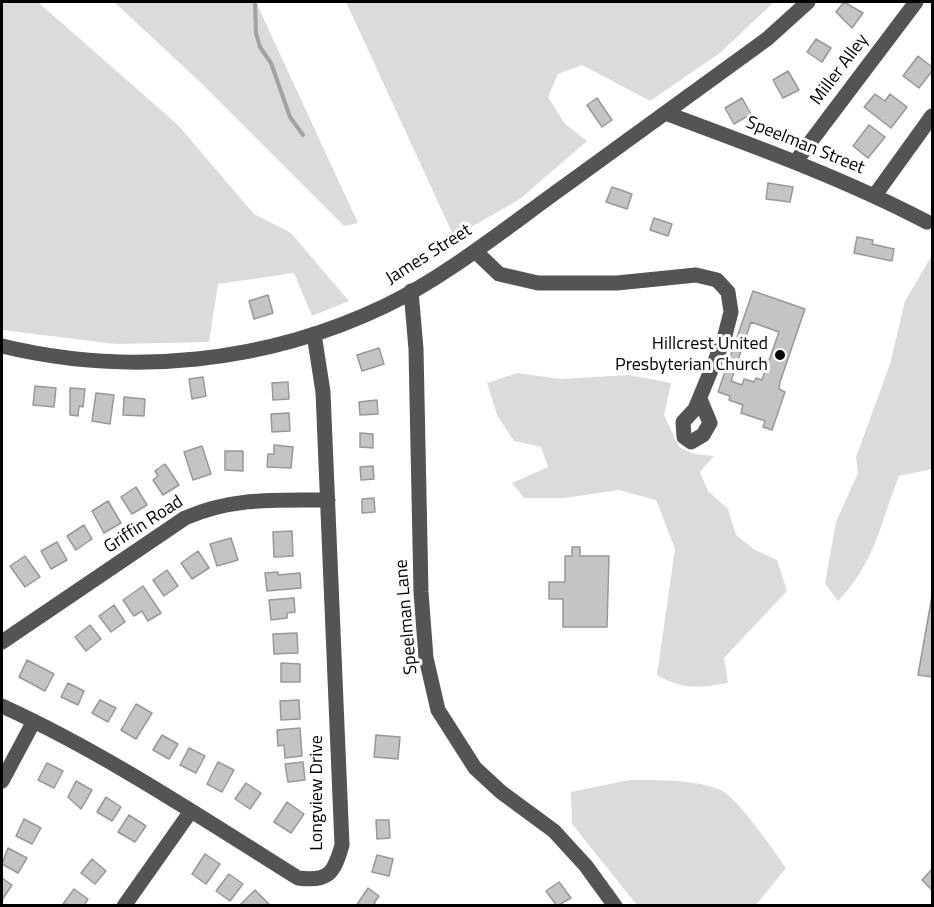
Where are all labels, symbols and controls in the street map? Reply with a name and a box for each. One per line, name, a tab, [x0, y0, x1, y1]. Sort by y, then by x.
street label: Miller Alley	[806, 30, 874, 110]
street label: Speelman Street	[743, 112, 867, 180]
street label: James Street	[382, 220, 476, 290]
place label: Hillcrest United Presbyterian Church	[615, 334, 768, 376]
marker: Hillcrest United Presbyterian Church	[773, 348, 787, 362]
street label: Griffin Road	[100, 492, 188, 558]
street label: Speelman Lane	[391, 558, 423, 676]
street label: Longview Drive	[307, 735, 329, 851]

